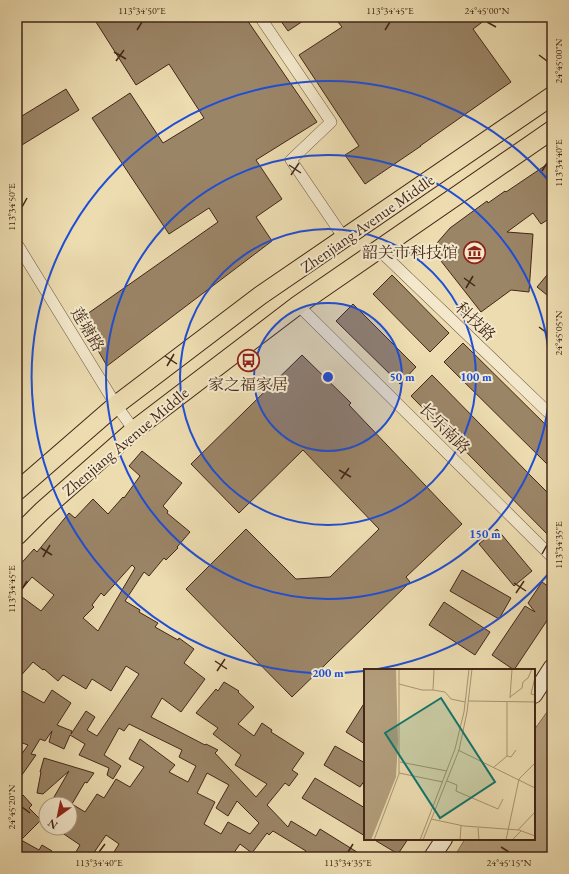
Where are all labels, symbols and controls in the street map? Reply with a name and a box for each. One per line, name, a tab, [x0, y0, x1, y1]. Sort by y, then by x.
text: 113°34'50"E	[118, 4, 166, 17]
text: 113°34'45"E	[366, 4, 414, 17]
text: 24°45'00"N	[465, 4, 510, 17]
text: 24°45'00"N	[552, 38, 565, 83]
text: 113°34'40"E	[552, 139, 565, 187]
street label: Zhenjiang Avenue Middle	[296, 169, 438, 278]
text: 113°34'50"E	[5, 183, 18, 231]
museum icon: 韶关市科技馆	[461, 239, 487, 265]
place label: 韶关市科技馆	[362, 242, 458, 263]
street label: 科技路	[451, 297, 500, 346]
street label: 莲塘路	[66, 303, 109, 355]
text: 24°45'05"N	[552, 310, 565, 355]
bus stop icon: 家之福家居	[235, 348, 261, 374]
text: 50 m	[389, 369, 415, 385]
text: 100 m	[460, 369, 492, 385]
centre of rings	[321, 370, 335, 384]
place label: 家之福家居	[208, 374, 288, 395]
street label: Zhenjiang Avenue Middle	[58, 382, 193, 500]
street label: 长乐南路	[415, 398, 475, 458]
text: 113°34'35"E	[552, 521, 565, 569]
text: 150 m	[469, 526, 501, 542]
text: 113°34'45"E	[5, 565, 18, 613]
text: 200 m	[312, 665, 344, 681]
inset map	[364, 669, 535, 840]
text: 24°45'20"N	[5, 784, 18, 829]
north arrow	[38, 796, 78, 836]
text: N	[45, 816, 60, 833]
text: 113°34'40"E	[75, 856, 123, 869]
text: 113°34'35"E	[324, 856, 372, 869]
text: 24°45'15"N	[487, 856, 532, 869]

